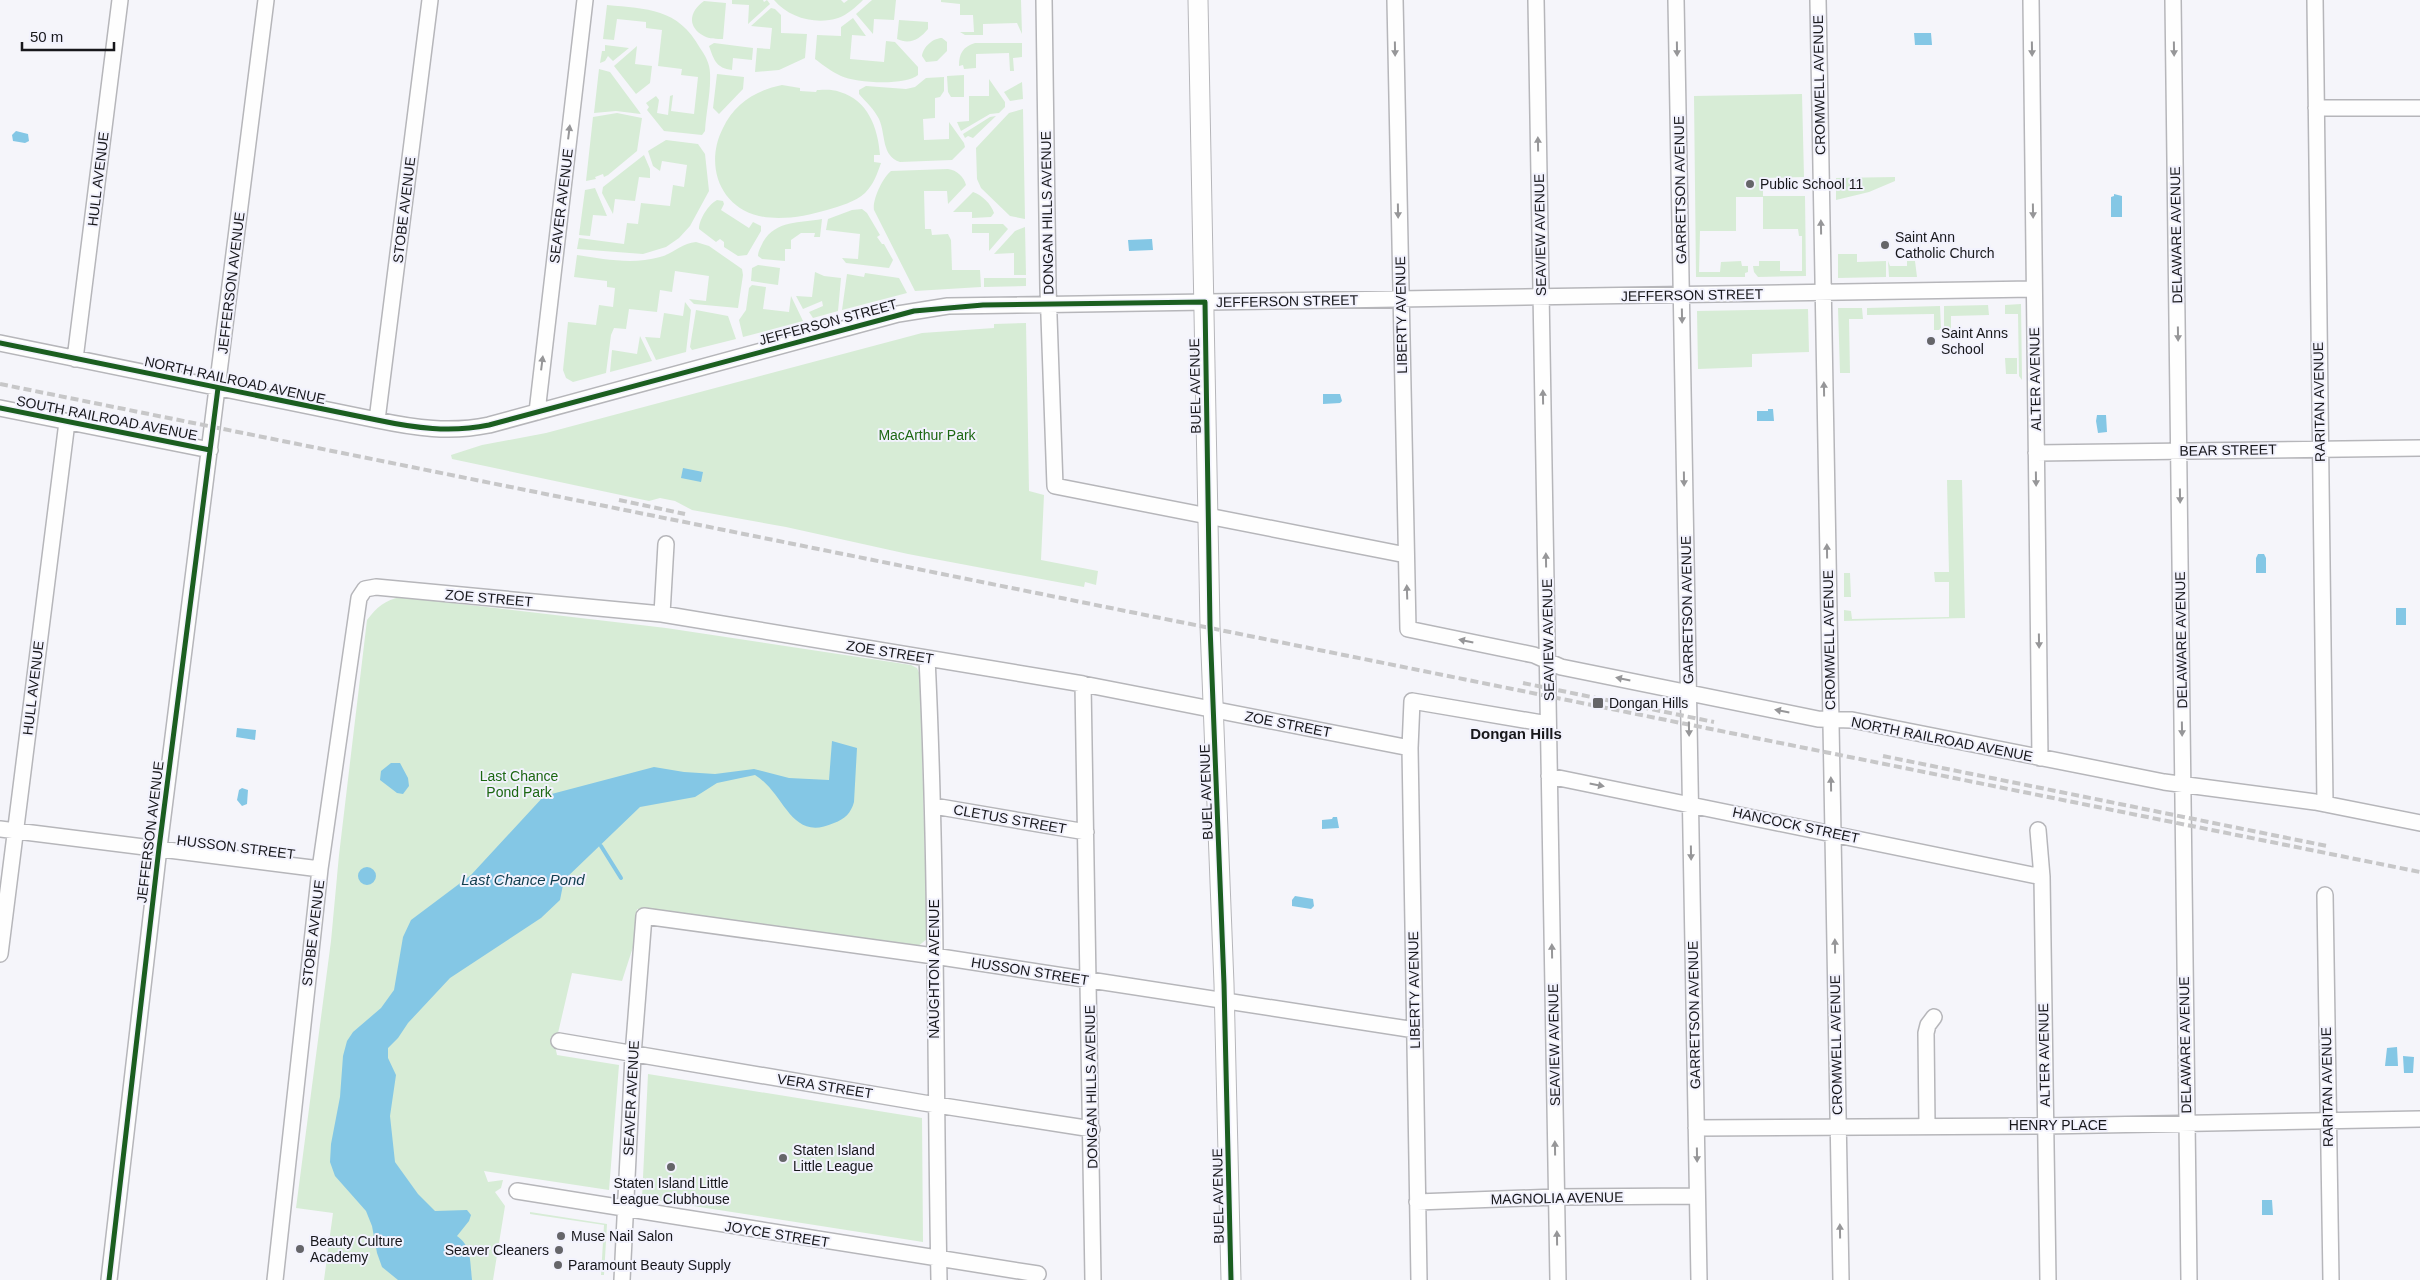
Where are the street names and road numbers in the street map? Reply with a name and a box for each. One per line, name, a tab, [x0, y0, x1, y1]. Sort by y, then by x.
street label: CROMWELL AVENUE	[1810, 15, 1828, 155]
street label: GARRETSON AVENUE	[1671, 116, 1689, 264]
street label: HULL AVENUE	[84, 131, 112, 227]
street label: DONGAN HILLS AVENUE	[1038, 131, 1056, 295]
street label: SEAVER AVENUE	[546, 148, 576, 264]
street label: STOBE AVENUE	[390, 156, 418, 264]
street label: DELAWARE AVENUE	[2167, 166, 2185, 304]
street label: SEAVIEW AVENUE	[1531, 174, 1549, 296]
street label: JEFFERSON AVENUE	[214, 211, 248, 355]
street label: LIBERTY AVENUE	[1392, 256, 1410, 374]
street label: JEFFERSON STREET	[1621, 286, 1764, 304]
street label: JEFFERSON STREET	[1216, 292, 1359, 310]
street label: JEFFERSON STREET	[757, 296, 899, 348]
street label: ALTER AVENUE	[2026, 327, 2044, 431]
street label: BUEL AVENUE	[1186, 338, 1204, 434]
street label: RARITAN AVENUE	[2310, 342, 2328, 462]
street label: NORTH RAILROAD AVENUE	[143, 353, 327, 407]
street label: SOUTH RAILROAD AVENUE	[15, 393, 199, 443]
street label: BEAR STREET	[2179, 441, 2277, 459]
street label: GARRETSON AVENUE	[1678, 536, 1696, 684]
street label: CROMWELL AVENUE	[1820, 570, 1838, 710]
street label: DELAWARE AVENUE	[2172, 571, 2190, 709]
street label: SEAVIEW AVENUE	[1539, 579, 1557, 701]
street label: ZOE STREET	[445, 586, 534, 610]
street label: ZOE STREET	[845, 637, 935, 667]
street label: HULL AVENUE	[19, 640, 47, 736]
street label: ZOE STREET	[1243, 708, 1333, 740]
street label: NORTH RAILROAD AVENUE	[1850, 714, 2034, 764]
street label: BUEL AVENUE	[1196, 744, 1216, 840]
street label: JEFFERSON AVENUE	[133, 760, 167, 904]
street label: CLETUS STREET	[952, 801, 1068, 837]
street label: HANCOCK STREET	[1731, 804, 1861, 846]
street label: HUSSON STREET	[176, 832, 296, 862]
street label: STOBE AVENUE	[299, 879, 327, 987]
street label: NAUGHTON AVENUE	[926, 899, 942, 1039]
street label: LIBERTY AVENUE	[1405, 931, 1423, 1049]
street label: GARRETSON AVENUE	[1685, 941, 1703, 1089]
street label: HUSSON STREET	[970, 954, 1090, 988]
street label: CROMWELL AVENUE	[1827, 975, 1845, 1115]
street label: DELAWARE AVENUE	[2176, 976, 2194, 1114]
street label: SEAVIEW AVENUE	[1545, 984, 1563, 1106]
street label: ALTER AVENUE	[2035, 1003, 2053, 1107]
street label: DONGAN HILLS AVENUE	[1082, 1005, 1100, 1169]
street label: RARITAN AVENUE	[2318, 1027, 2336, 1147]
street label: SEAVER AVENUE	[620, 1040, 642, 1156]
street label: VERA STREET	[776, 1071, 874, 1102]
street label: HENRY PLACE	[2009, 1117, 2107, 1133]
street label: BUEL AVENUE	[1209, 1148, 1227, 1244]
street label: MAGNOLIA AVENUE	[1490, 1189, 1624, 1207]
street label: JOYCE STREET	[724, 1218, 831, 1250]

